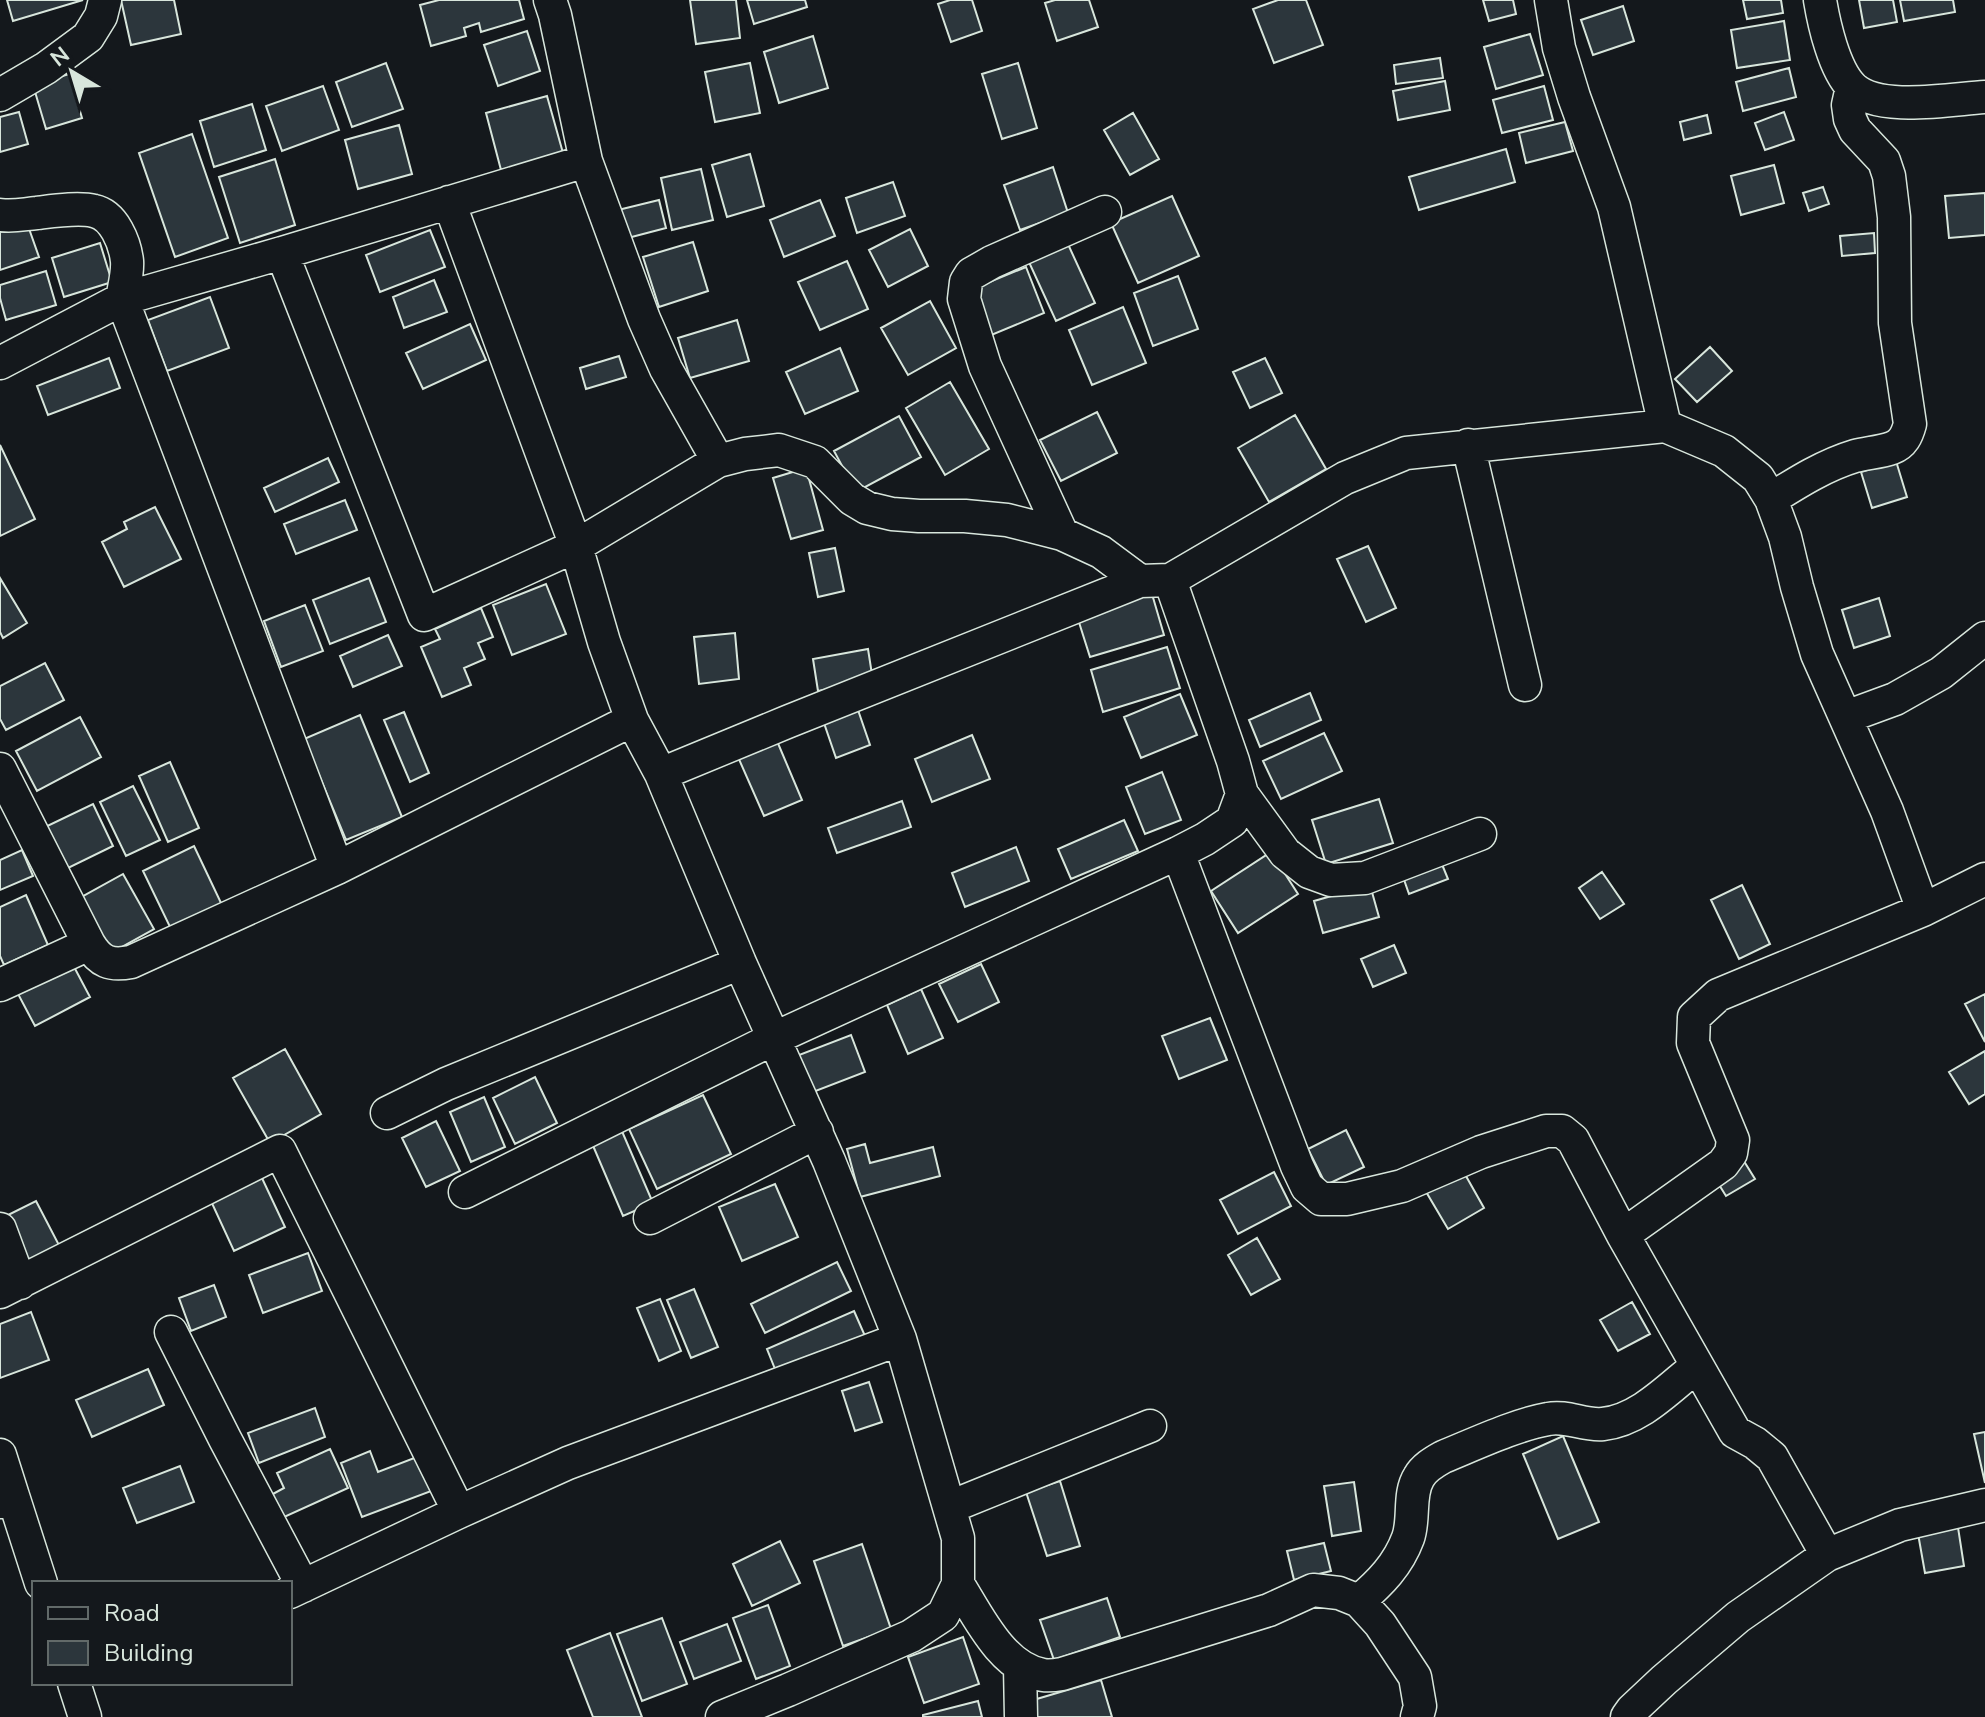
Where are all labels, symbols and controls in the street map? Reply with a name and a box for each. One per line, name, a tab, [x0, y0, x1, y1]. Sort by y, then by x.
north arrow	[32, 32, 112, 112]
text: N	[45, 40, 76, 74]
legend	[32, 1581, 292, 1685]
text: Road	[104, 1597, 160, 1629]
text: Building	[104, 1637, 194, 1669]

